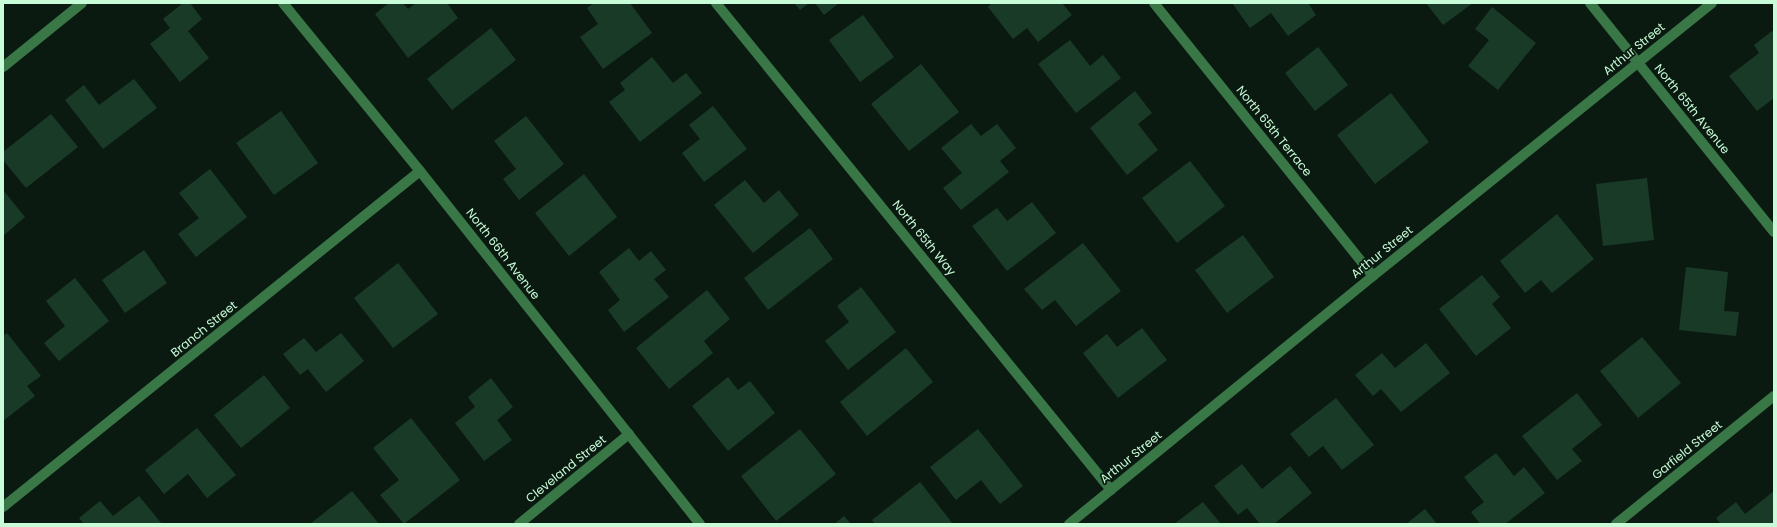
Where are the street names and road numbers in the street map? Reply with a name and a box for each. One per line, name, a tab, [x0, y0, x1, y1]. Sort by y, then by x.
street label: Arthur Street	[1599, 18, 1668, 79]
street label: North 65th Avenue	[1651, 60, 1734, 157]
street label: North 65th Terrace	[1233, 82, 1316, 180]
street label: North 65th Way	[889, 196, 960, 279]
street label: North 66th Avenue	[462, 205, 544, 303]
street label: Arthur Street	[1347, 221, 1416, 282]
street label: Branch Street	[167, 297, 240, 361]
street label: Garfield Street	[1648, 416, 1725, 483]
street label: Arthur Street	[1096, 426, 1165, 487]
street label: Cleveland Street	[522, 431, 610, 506]

